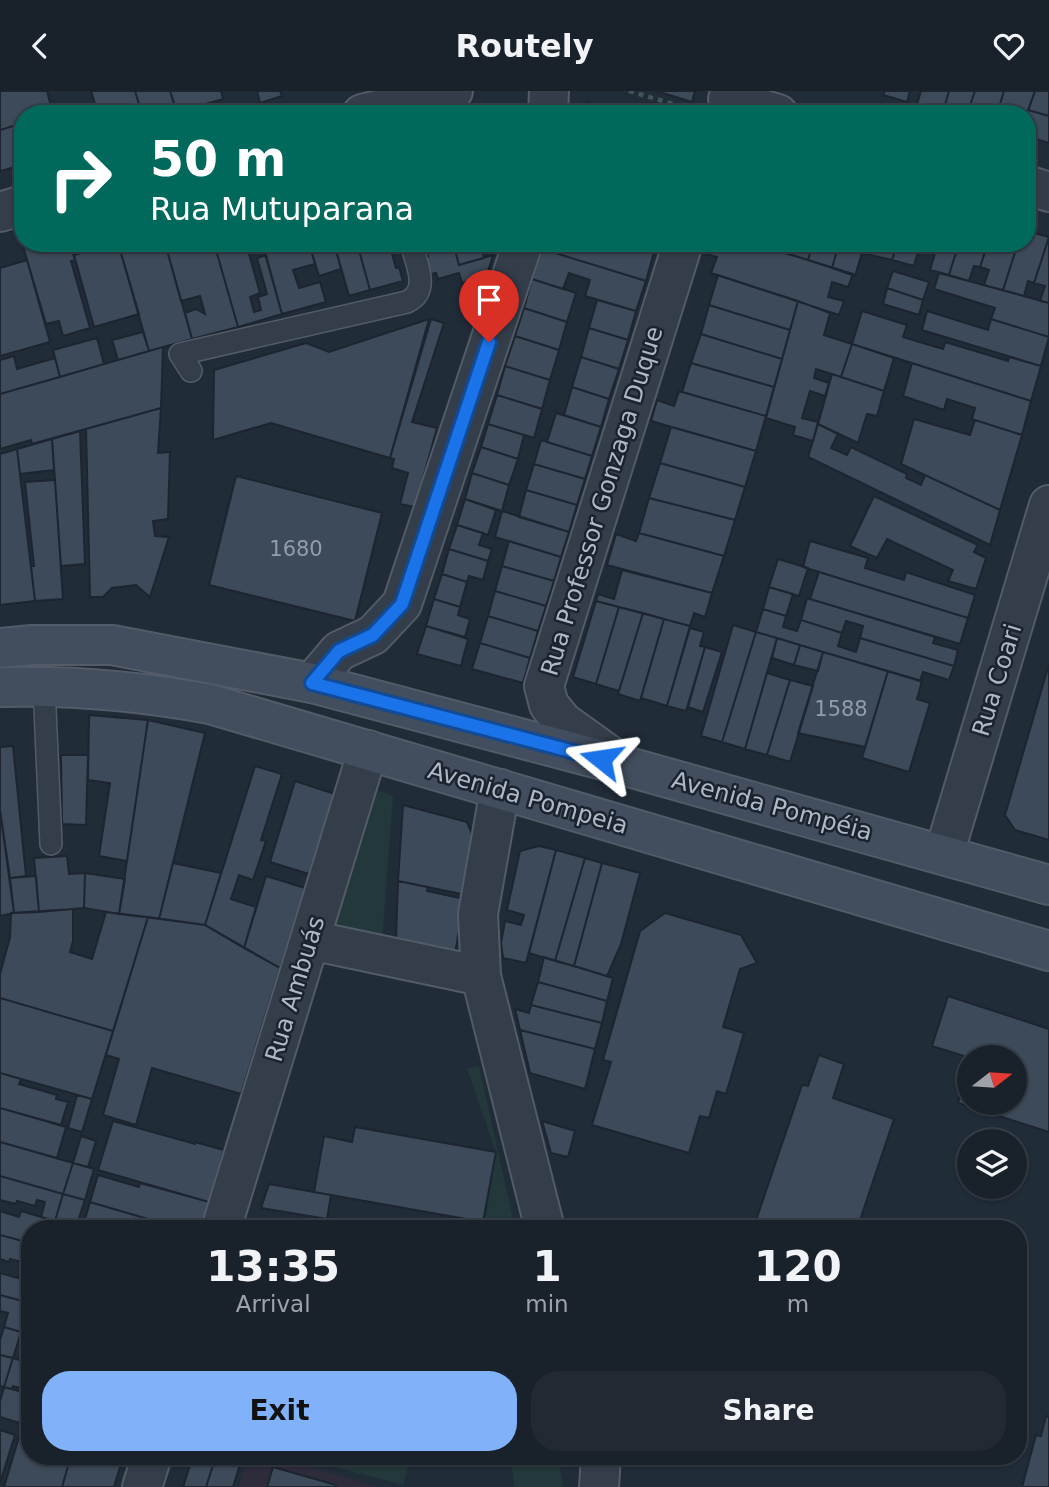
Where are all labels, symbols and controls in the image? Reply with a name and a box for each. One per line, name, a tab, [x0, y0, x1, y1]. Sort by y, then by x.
icon: back	[21, 27, 59, 65]
text: Routely	[455, 27, 594, 65]
icon: heart	[990, 27, 1028, 65]
text: 50 m	[150, 131, 286, 188]
icon: right	[35, 133, 126, 224]
text: Rua Mutuparana	[150, 190, 414, 228]
pin	[459, 270, 519, 342]
icon: arrive	[470, 281, 508, 319]
street label: Rua Professor Gonzaga Duque	[535, 323, 669, 679]
house number: 1680	[269, 537, 323, 561]
street label: Rua Coari	[967, 621, 1027, 739]
house number: 1588	[814, 697, 868, 721]
position arrow	[564, 722, 638, 796]
street label: Avenida Pompeia	[425, 756, 631, 840]
street label: Avenida Pompéia	[669, 766, 875, 846]
street label: Rua Ambuás	[260, 913, 330, 1065]
north arrow	[957, 1045, 1027, 1115]
map controls	[957, 1045, 1027, 1199]
button: layers	[957, 1129, 1027, 1199]
text: 13:35	[206, 1242, 340, 1291]
text: 1	[532, 1242, 562, 1291]
text: 120	[754, 1242, 842, 1291]
text: Arrival	[236, 1291, 311, 1317]
text: min	[525, 1291, 569, 1317]
text: m	[787, 1291, 809, 1317]
button: Exit	[42, 1371, 517, 1451]
button: Share	[531, 1371, 1006, 1451]

